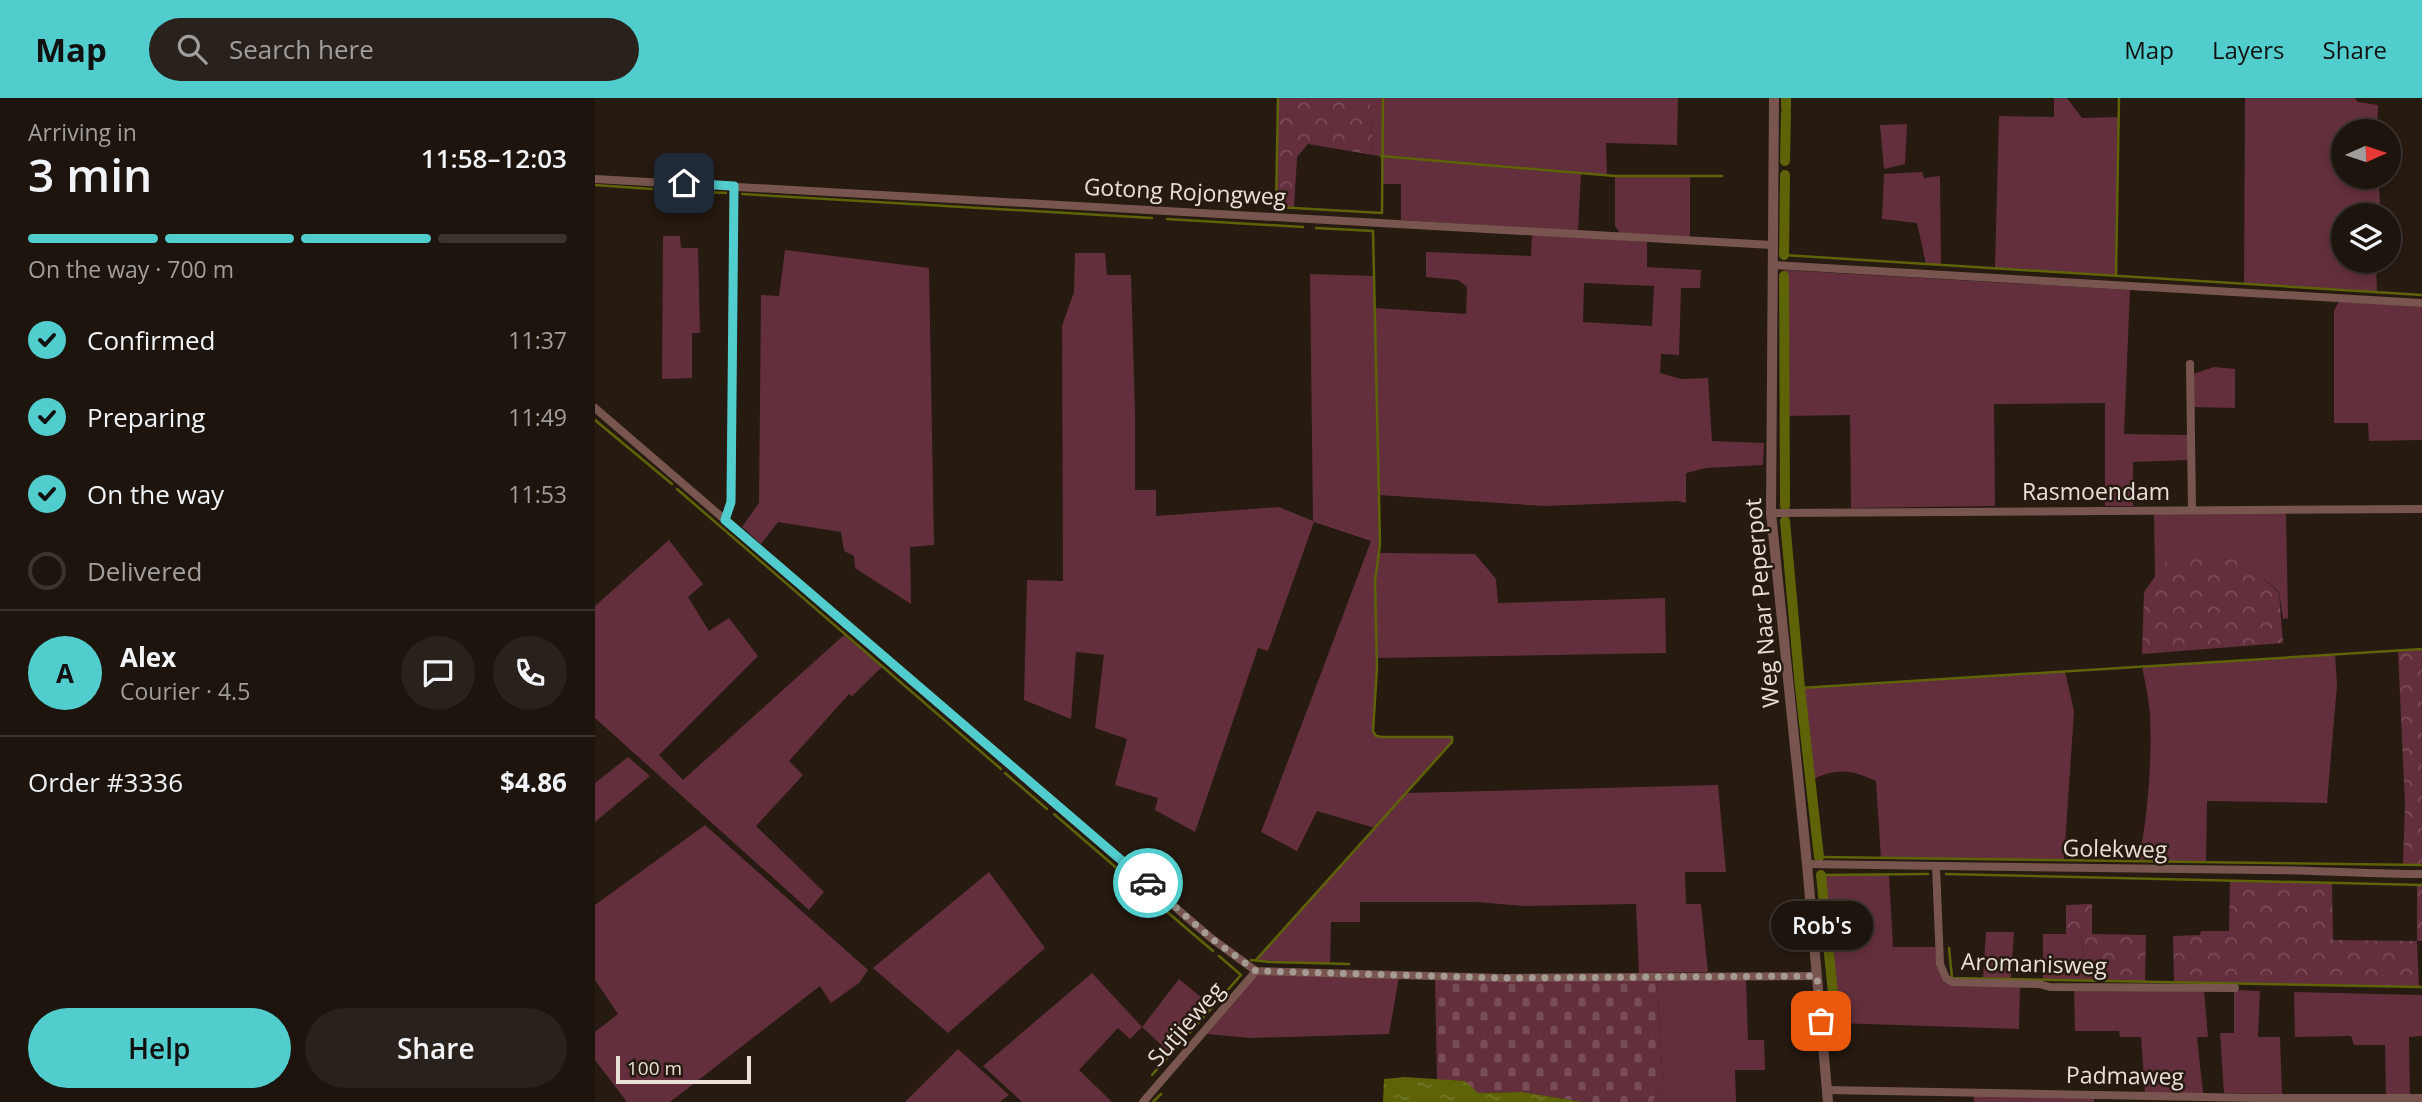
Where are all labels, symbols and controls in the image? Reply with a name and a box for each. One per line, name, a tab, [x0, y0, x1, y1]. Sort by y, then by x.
search box	[149, 18, 639, 81]
text: Map	[35, 27, 107, 72]
icon: search	[173, 30, 211, 68]
text: Search here	[229, 31, 374, 67]
text: Map	[2124, 33, 2174, 66]
text: Layers	[2212, 33, 2285, 66]
text: Share	[2323, 33, 2387, 66]
text: Arriving in	[28, 116, 137, 148]
north arrow	[2331, 119, 2401, 189]
map controls	[2331, 119, 2401, 273]
text: 11:58–12:03	[421, 140, 567, 176]
text: 3 min	[28, 143, 152, 205]
pin	[654, 153, 714, 213]
icon: home	[665, 164, 703, 202]
street label: Gotong Rojongweg	[1083, 170, 1288, 212]
button: layers	[2331, 203, 2401, 273]
text: On the way · 700 m	[28, 253, 234, 285]
icon: check	[28, 321, 66, 359]
text: Confirmed	[87, 322, 215, 358]
text: 11:37	[508, 324, 567, 356]
icon: check	[28, 398, 66, 436]
text: Preparing	[87, 399, 205, 435]
text: 11:49	[508, 401, 567, 433]
icon: check	[28, 475, 66, 513]
street label: Rasmoendam	[2022, 475, 2170, 507]
text: On the way	[87, 476, 224, 512]
text: 11:53	[508, 478, 567, 510]
street label: Weg Naar Peperpot	[1736, 497, 1786, 709]
text: Delivered	[87, 553, 202, 589]
button: chat	[401, 636, 475, 710]
button: phone	[493, 636, 567, 710]
text: Alex	[120, 639, 176, 675]
text: A	[56, 655, 74, 691]
text: Courier · 4.5	[120, 675, 250, 707]
text: Order #3336	[28, 764, 183, 800]
text: $4.86	[500, 764, 567, 800]
street label: Golekweg	[2062, 831, 2168, 865]
courier	[1113, 848, 1183, 918]
icon: car	[1129, 864, 1167, 902]
callout: Rob's	[1770, 902, 1872, 951]
text: Rob's	[1792, 909, 1852, 941]
street label: Aromanisweg	[1961, 944, 2108, 982]
street label: Sutjieweg	[1139, 974, 1231, 1073]
pin	[1791, 991, 1851, 1051]
icon: bag	[1802, 1002, 1840, 1040]
button: Help	[28, 1008, 291, 1088]
button: Share	[305, 1008, 567, 1088]
scale bar	[616, 1053, 751, 1085]
text: 100 m	[627, 1055, 682, 1081]
street label: Padmaweg	[2066, 1058, 2185, 1092]

